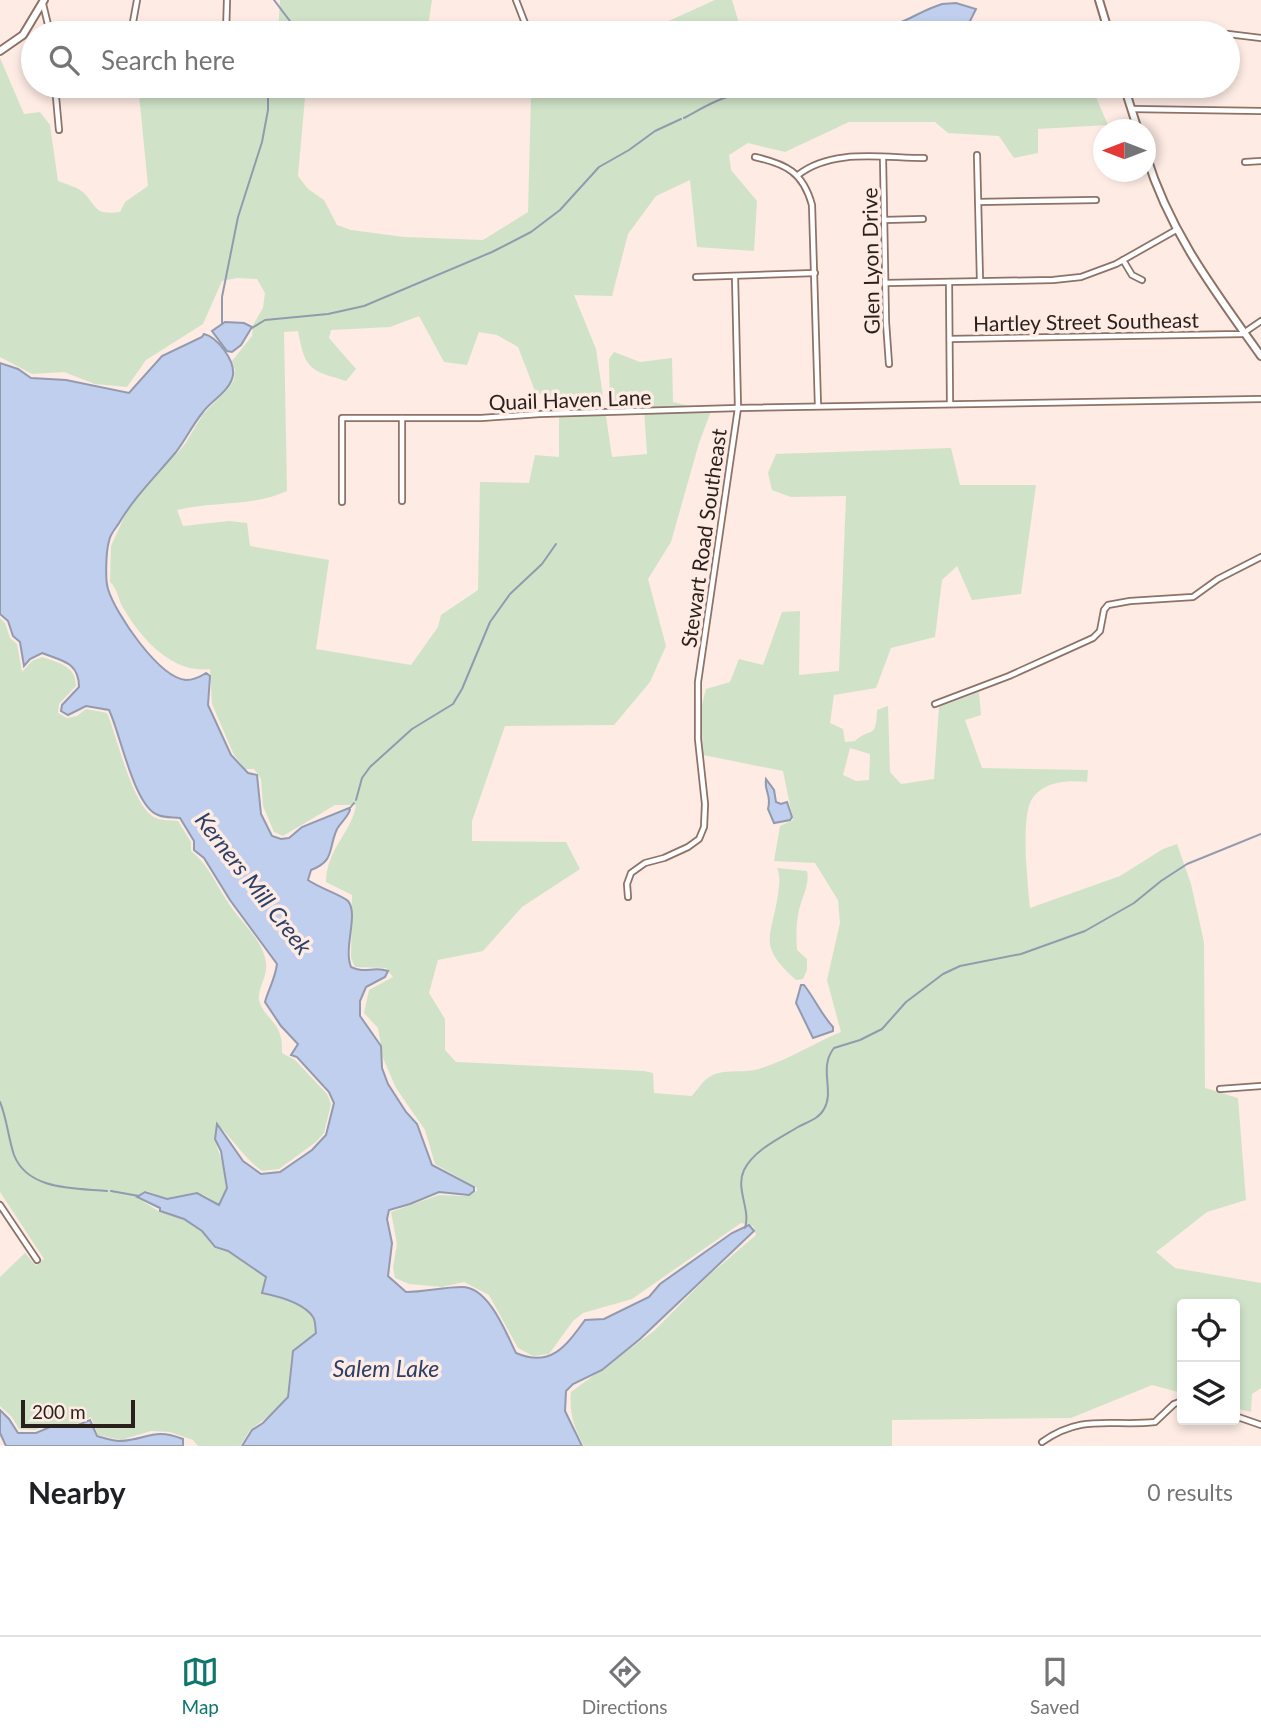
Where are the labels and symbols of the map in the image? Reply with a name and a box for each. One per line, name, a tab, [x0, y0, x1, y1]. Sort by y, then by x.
north arrow	[1093, 119, 1156, 182]
street label: Glen Lyon Drive	[856, 187, 884, 335]
street label: Hartley Street Southeast	[973, 307, 1200, 335]
street label: Quail Haven Lane	[488, 384, 652, 414]
street label: Stewart Road Southeast	[675, 426, 731, 649]
water label: Kerners Mill Creek	[190, 806, 319, 961]
water label: Salem Lake	[333, 1354, 439, 1382]
scale bar	[21, 1397, 135, 1429]

